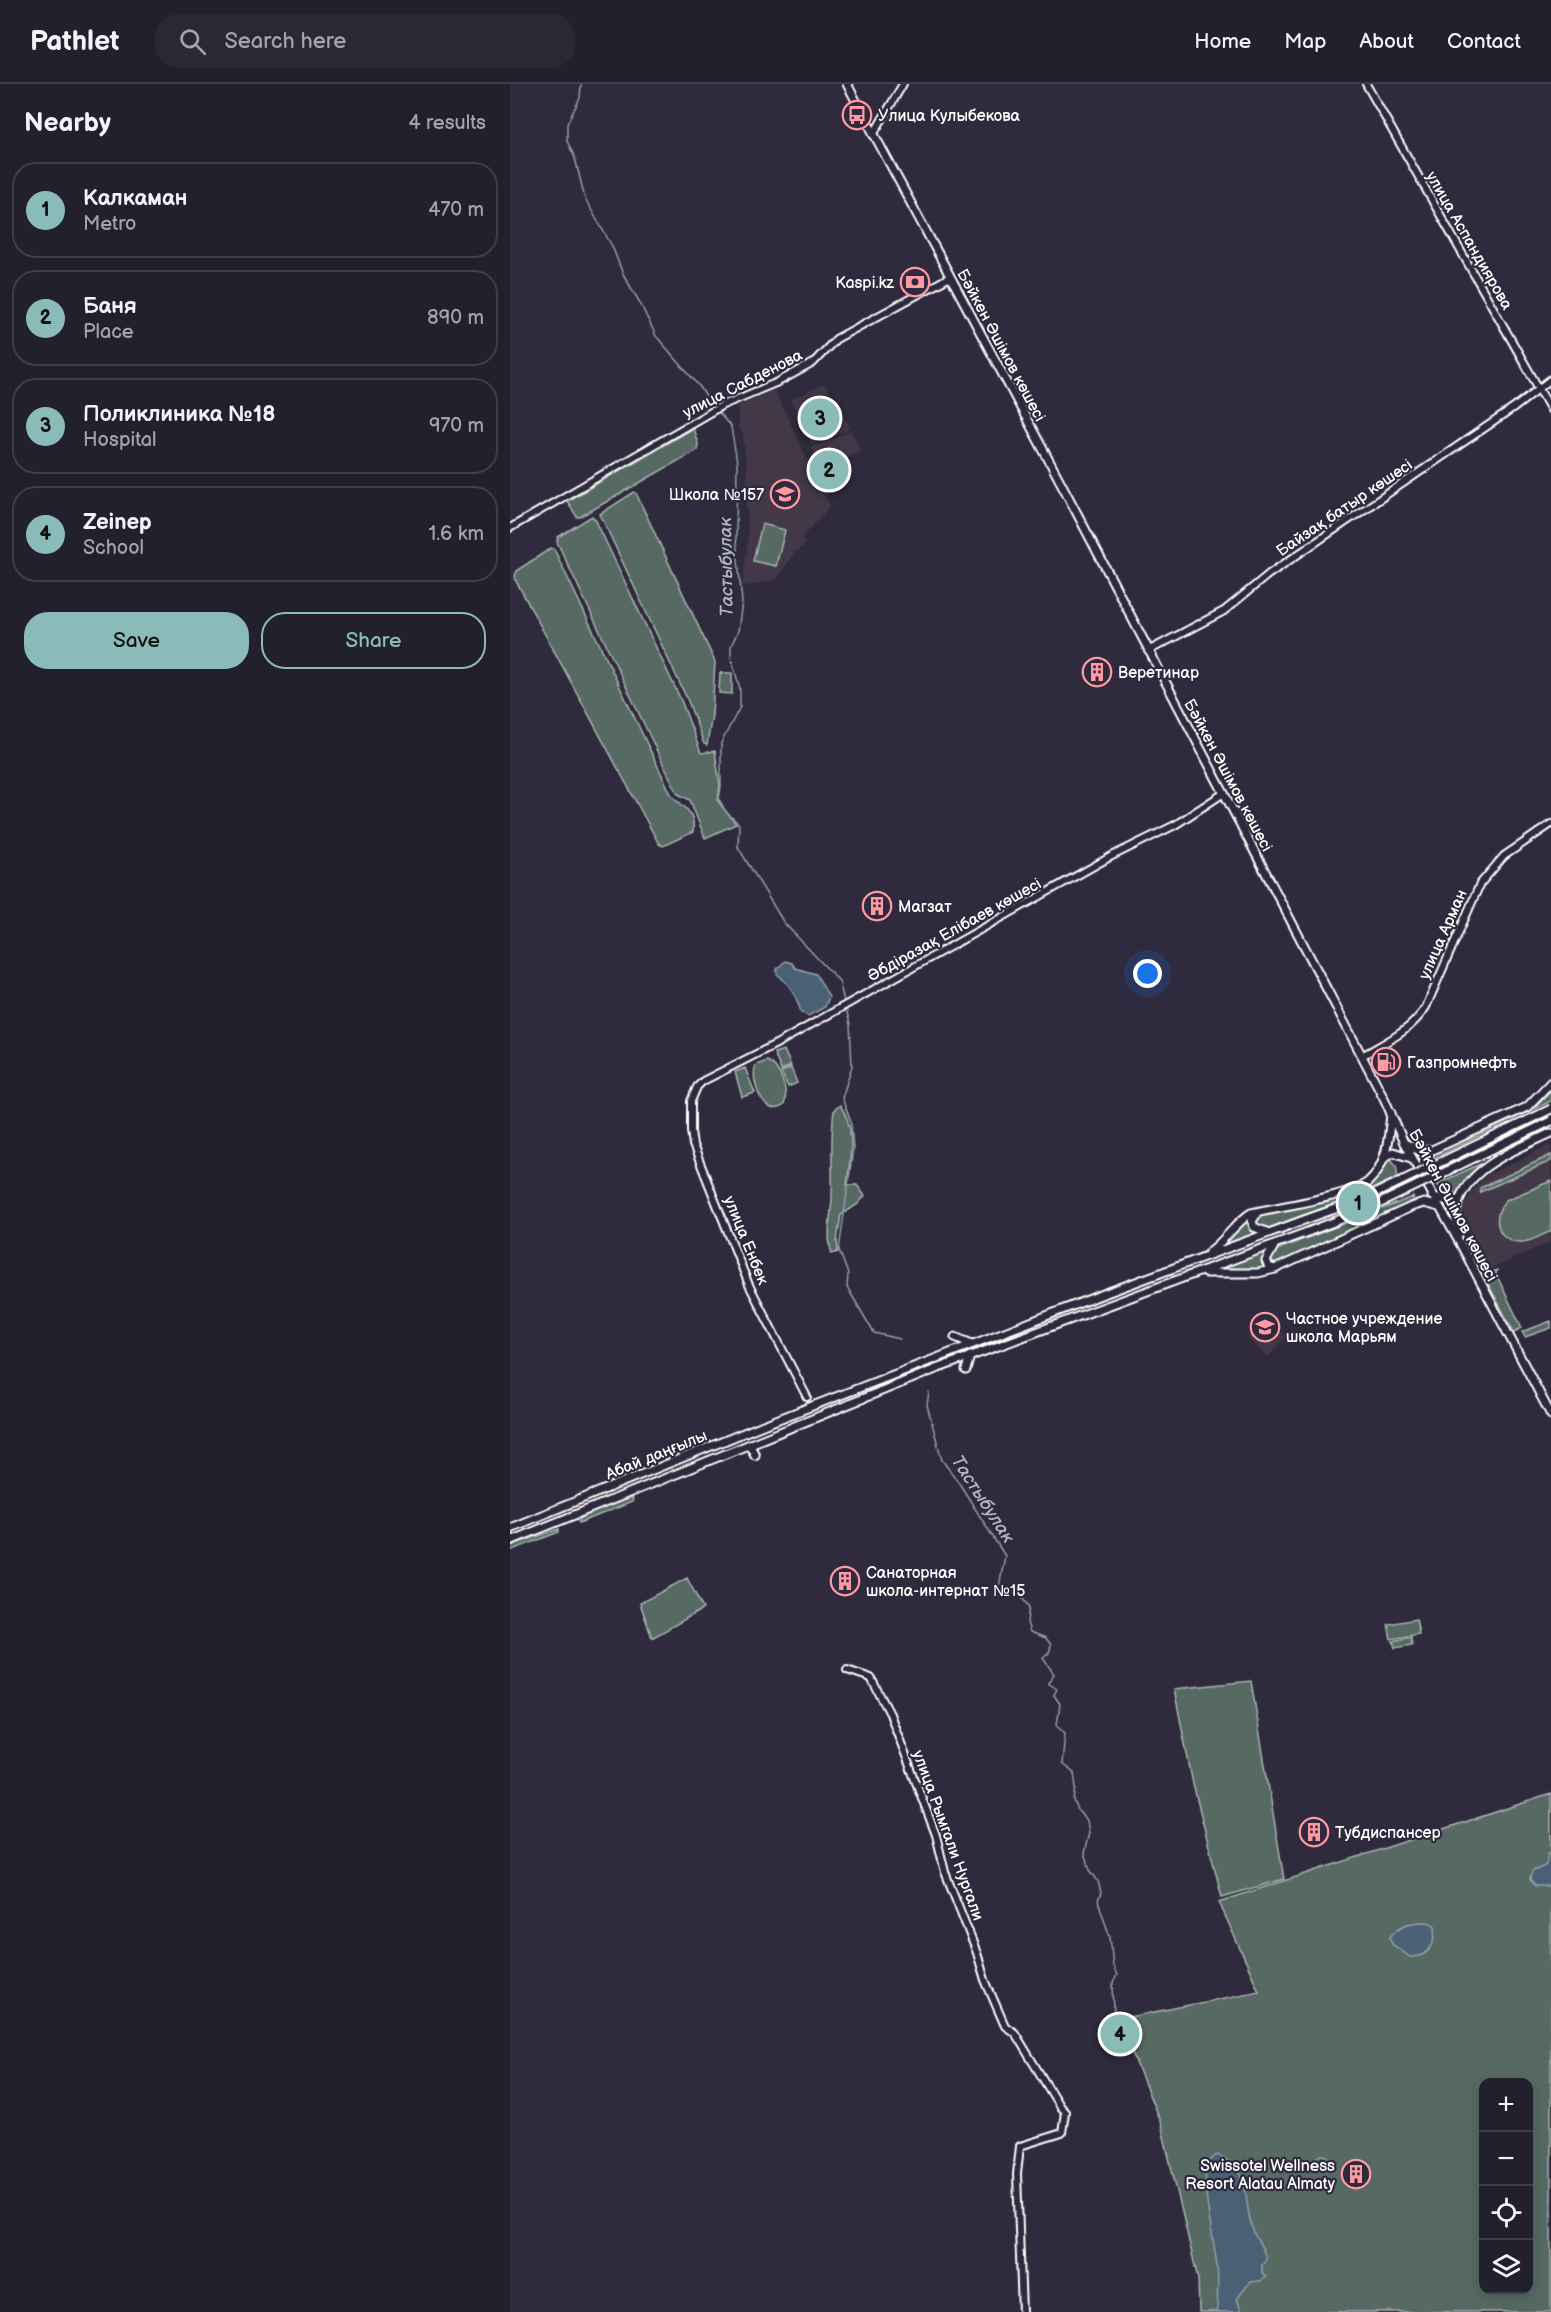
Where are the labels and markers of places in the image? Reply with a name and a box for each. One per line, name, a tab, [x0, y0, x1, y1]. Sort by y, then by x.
bus stop icon: Улица Кулыбекова	[841, 99, 873, 131]
place label: Улица Кулыбекова	[878, 107, 1021, 126]
bank icon: Kaspi.kz	[899, 266, 931, 298]
place label: Kaspi.kz	[835, 274, 894, 293]
pin: 3	[800, 396, 840, 440]
pin: 2	[810, 448, 848, 492]
school or university icon: Школа №157	[769, 478, 801, 510]
place label: Школа №157	[669, 486, 764, 505]
building icon: Веретинар	[1081, 656, 1113, 688]
place label: Веретинар	[1118, 664, 1199, 683]
building icon: Магзат	[861, 890, 893, 922]
place label: Магзат	[898, 898, 952, 917]
fuel station icon: Газпромнефть	[1370, 1046, 1402, 1078]
place label: Газпромнефть	[1407, 1054, 1517, 1073]
pin: 1	[1338, 1180, 1378, 1226]
place label: Частное учреждение школа Марьям	[1286, 1310, 1442, 1347]
school or university icon: Частное учреждение школа Марьям	[1249, 1311, 1281, 1343]
place label: Санаторная школа-интернат №15	[866, 1564, 1025, 1601]
building icon: Санаторная школа-интернат №15	[829, 1565, 861, 1597]
building icon: Тубдиспансер	[1298, 1816, 1330, 1848]
place label: Тубдиспансер	[1335, 1824, 1441, 1843]
pin: 4	[1100, 2012, 1140, 2056]
place label: Swissotel Wellness Resort Alatau Almaty	[1185, 2157, 1336, 2194]
building icon: Swissotel Wellness Resort Alatau Almaty	[1340, 2158, 1372, 2190]

